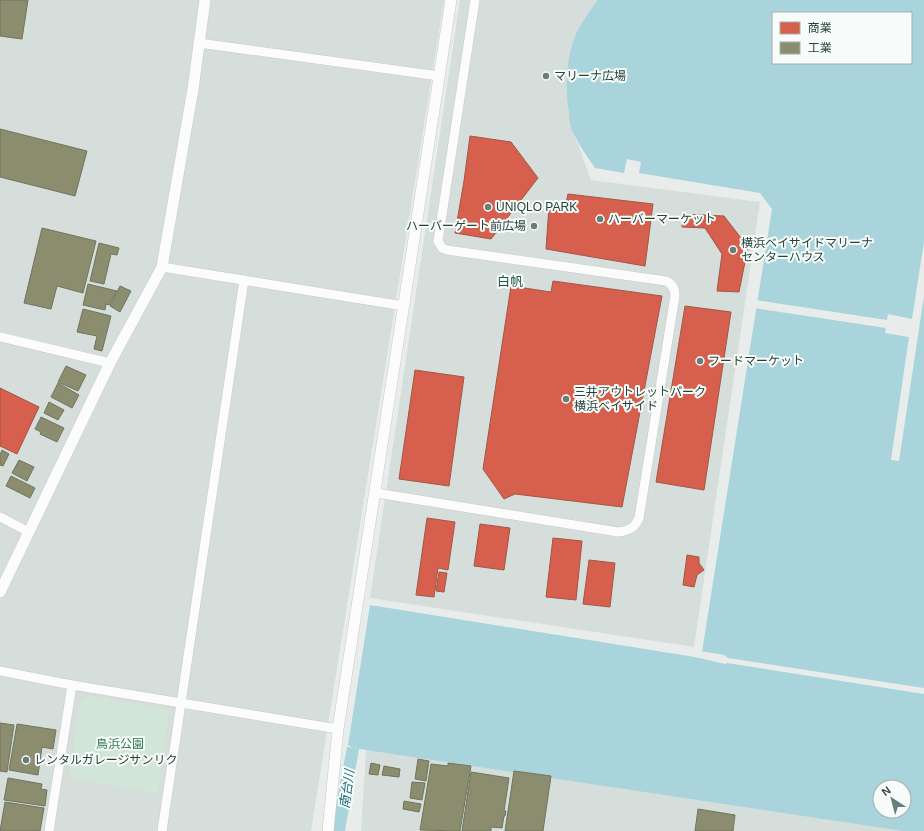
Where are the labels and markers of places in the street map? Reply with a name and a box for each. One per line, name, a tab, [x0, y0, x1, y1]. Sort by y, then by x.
place label: マリーナ広場	[554, 69, 626, 83]
marker: マリーナ広場	[541, 71, 551, 81]
place label: UNIQLO PARK	[496, 200, 577, 214]
marker: UNIQLO PARK	[483, 202, 493, 212]
place label: ハーバーマーケット	[608, 212, 716, 226]
marker: ハーバーマーケット	[595, 214, 605, 224]
place label: ハーバーゲート前広場	[406, 219, 526, 233]
marker: ハーバーゲート前広場	[529, 221, 539, 231]
place label: 横浜ベイサイドマリーナ センターハウス	[741, 236, 873, 264]
marker: 横浜ベイサイドマリーナ センターハウス	[728, 245, 738, 255]
place label: フードマーケット	[708, 354, 804, 368]
marker: フードマーケット	[695, 356, 705, 366]
place label: 三井アウトレットパーク 横浜ベイサイド	[574, 385, 706, 413]
marker: 三井アウトレットパーク 横浜ベイサイド	[561, 394, 571, 404]
place label: レンタルガレージサンリク	[34, 753, 177, 767]
marker: レンタルガレージサンリク	[21, 755, 31, 765]

